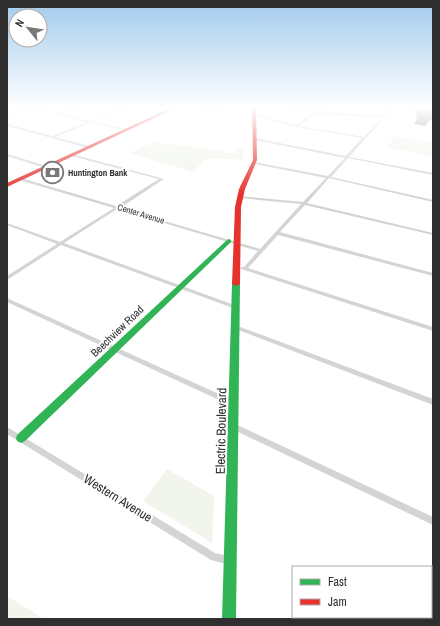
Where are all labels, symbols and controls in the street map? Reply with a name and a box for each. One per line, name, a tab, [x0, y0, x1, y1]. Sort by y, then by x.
north arrow	[8, 8, 48, 48]
text: N	[12, 17, 27, 29]
bank icon: Huntington Bank	[40, 160, 66, 186]
place label: Huntington Bank	[68, 167, 128, 179]
street label: Center Avenue	[116, 201, 166, 227]
street label: Beechview Road	[88, 302, 146, 360]
street label: Electric Boulevard	[212, 388, 230, 474]
street label: Western Avenue	[80, 470, 156, 526]
legend	[292, 566, 432, 618]
text: Fast	[328, 574, 347, 590]
text: Jam	[328, 594, 347, 610]

